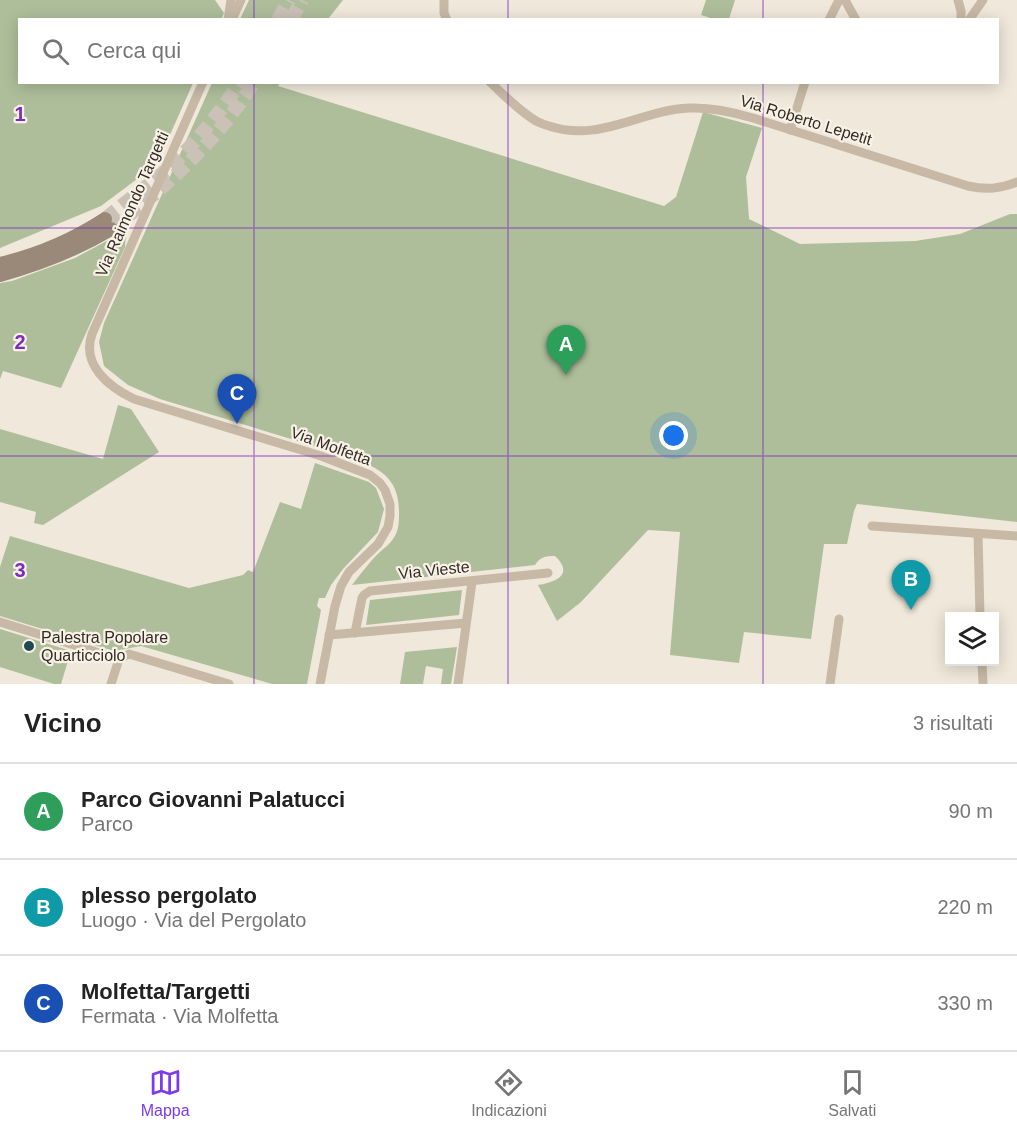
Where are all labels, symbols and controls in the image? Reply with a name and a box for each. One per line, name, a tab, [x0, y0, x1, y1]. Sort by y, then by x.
search box	[18, 18, 999, 84]
icon: search	[39, 35, 72, 68]
text: Cerca qui	[87, 38, 181, 63]
street label: Via Roberto Lepetit	[738, 92, 874, 148]
text: 1	[14, 103, 26, 125]
street label: Via Raimondo Targetti	[92, 129, 172, 279]
pin: A	[546, 326, 586, 375]
text: 2	[14, 331, 26, 353]
pin: C	[218, 374, 256, 424]
your location	[659, 421, 688, 450]
street label: Via Molfetta	[289, 424, 374, 468]
street label: Via Vieste	[398, 558, 471, 582]
text: 3	[14, 559, 26, 581]
pin: B	[892, 560, 930, 610]
map controls	[945, 612, 999, 666]
button: layers	[945, 612, 999, 666]
place label: Palestra Popolare Quarticciolo	[41, 629, 168, 664]
marker: Palestra Popolare Quarticciolo	[22, 639, 36, 653]
text: Vicino	[24, 708, 102, 738]
text: 3 risultati	[913, 712, 993, 734]
text: Parco Giovanni Palatucci	[81, 787, 345, 812]
text: A	[36, 800, 51, 822]
text: 90 m	[949, 800, 993, 822]
text: Parco	[81, 813, 133, 835]
text: plesso pergolato	[81, 883, 257, 908]
text: B	[36, 896, 51, 918]
text: 220 m	[937, 896, 993, 918]
text: Luogo · Via del Pergolato	[81, 909, 306, 931]
text: Molfetta/Targetti	[81, 979, 250, 1004]
text: C	[36, 992, 51, 1014]
text: 330 m	[937, 992, 993, 1014]
text: Fermata · Via Molfetta	[81, 1005, 278, 1027]
tab: Mappa	[141, 1066, 190, 1120]
tab: Indicazioni	[471, 1066, 547, 1120]
tab: Salvati	[828, 1066, 876, 1120]

